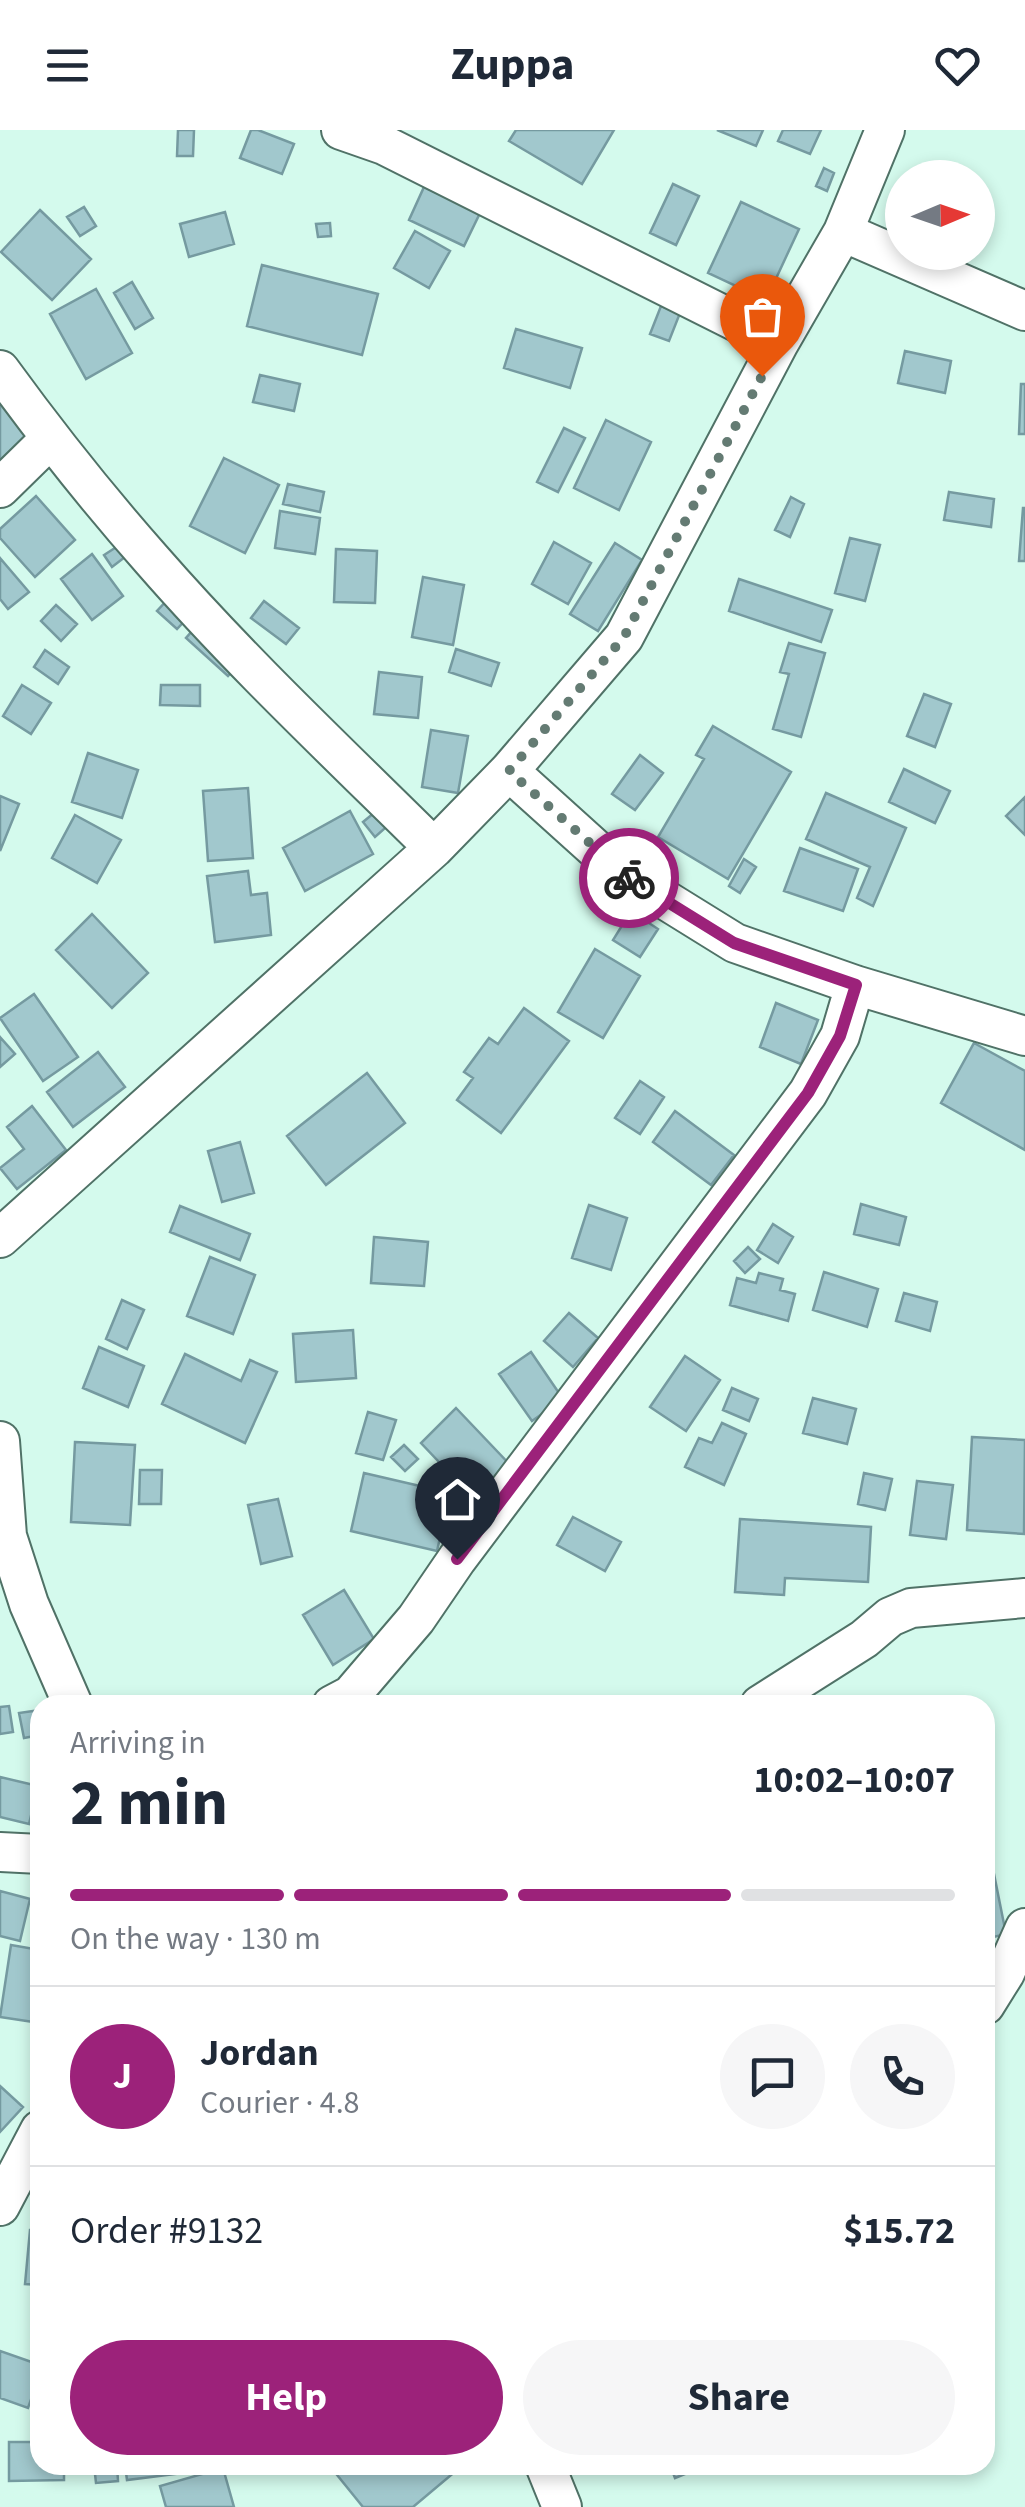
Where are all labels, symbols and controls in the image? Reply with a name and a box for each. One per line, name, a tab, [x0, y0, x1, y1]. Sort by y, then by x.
text: Zuppa	[450, 33, 575, 97]
icon: menu	[40, 38, 95, 93]
icon: heart	[930, 38, 985, 93]
north arrow	[885, 160, 995, 270]
map controls	[885, 160, 995, 270]
pin	[720, 274, 805, 377]
icon: bag	[735, 289, 790, 344]
courier	[579, 828, 679, 928]
icon: bike	[602, 851, 657, 906]
pin	[415, 1457, 500, 1560]
icon: home	[430, 1472, 485, 1527]
text: Arriving in	[70, 1720, 206, 1766]
text: 10:02–10:07	[753, 1753, 955, 1807]
text: 2 min	[70, 1757, 228, 1850]
text: On the way · 130 m	[70, 1916, 321, 1962]
button: chat	[720, 2024, 825, 2129]
button: phone	[850, 2024, 955, 2129]
text: Jordan	[200, 2026, 319, 2080]
text: J	[113, 2049, 132, 2103]
text: Courier · 4.8	[200, 2080, 360, 2126]
text: Order #9132	[70, 2204, 263, 2258]
text: $15.72	[843, 2204, 955, 2258]
button: Help	[70, 2340, 503, 2455]
button: Share	[523, 2340, 955, 2455]

